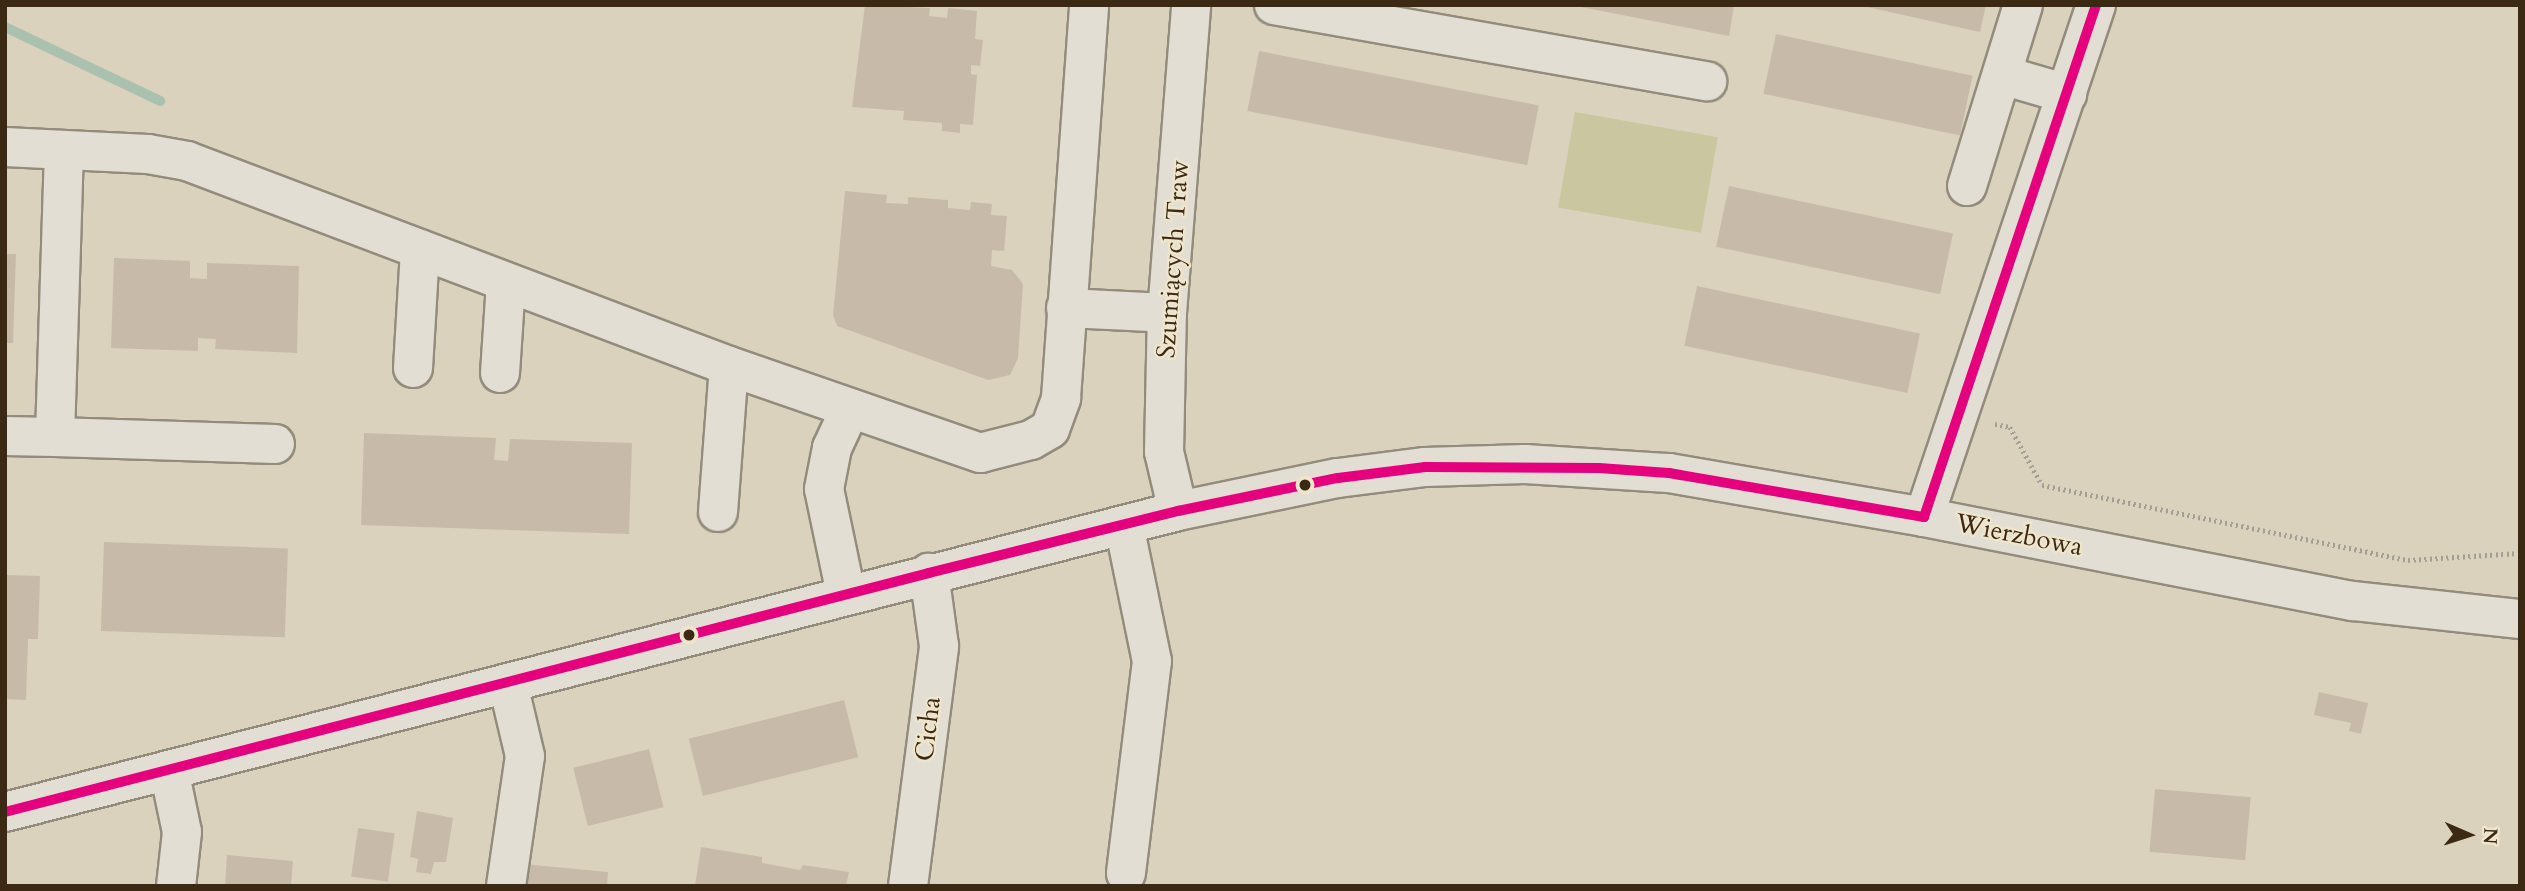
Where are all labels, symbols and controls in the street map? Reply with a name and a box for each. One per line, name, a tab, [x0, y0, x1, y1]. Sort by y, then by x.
street label: Szumiących Traw	[1151, 159, 1195, 359]
unlabelled marker	[1298, 478, 1312, 492]
street label: Wierzbowa	[1953, 507, 2085, 563]
unlabelled marker	[682, 628, 696, 642]
street label: Cicha	[909, 695, 947, 763]
north arrow	[2434, 800, 2504, 870]
text: N	[2477, 827, 2503, 845]

